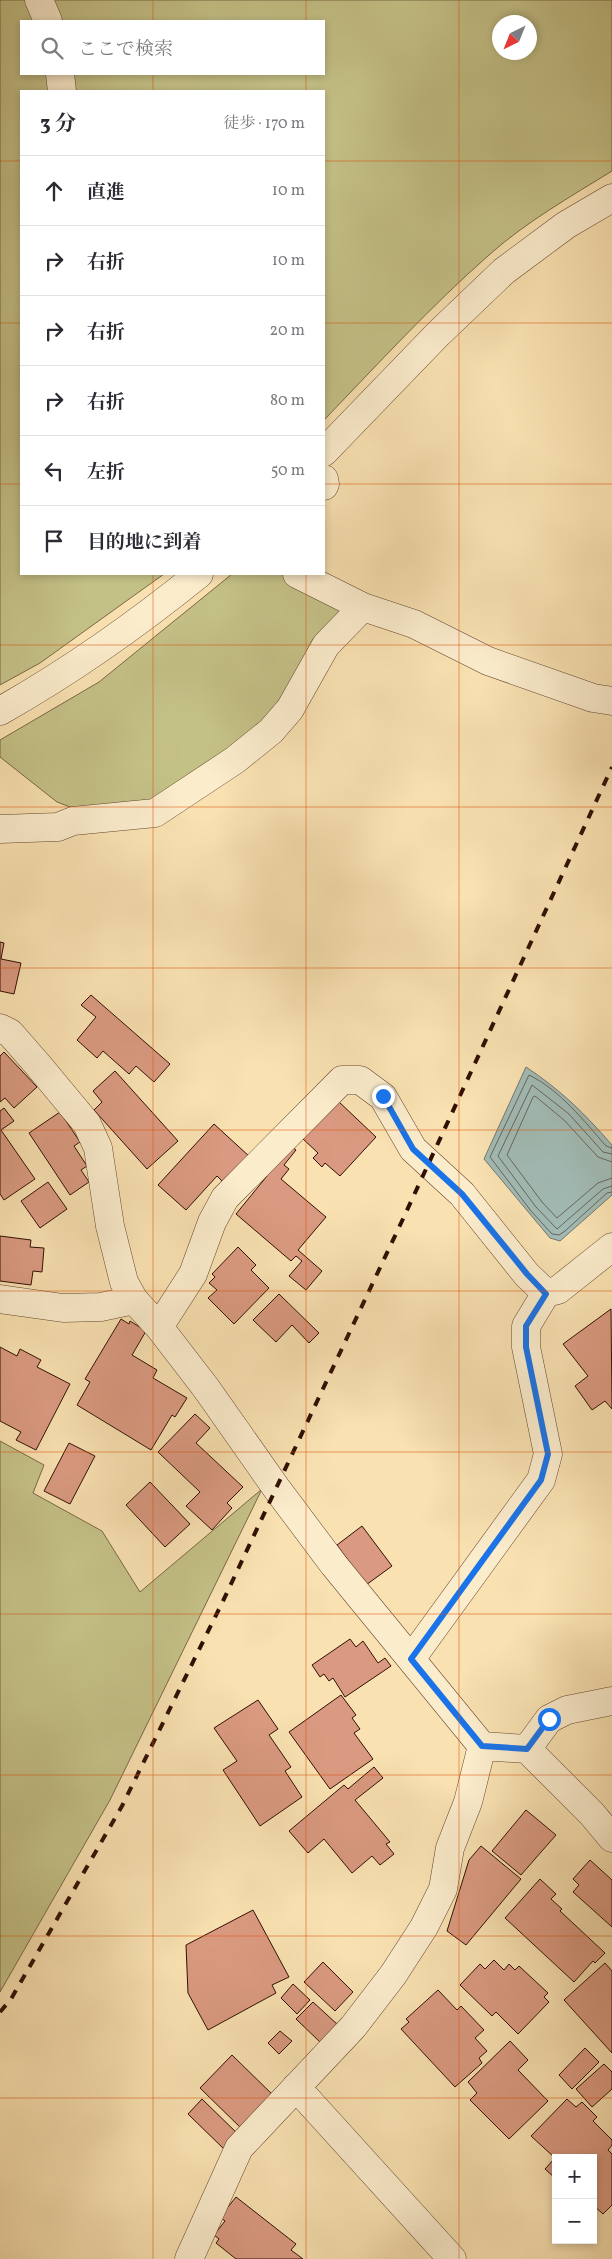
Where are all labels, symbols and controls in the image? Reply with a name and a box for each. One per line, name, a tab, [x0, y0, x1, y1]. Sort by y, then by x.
north arrow	[492, 15, 537, 60]
search box	[20, 20, 325, 75]
icon: search	[38, 34, 66, 62]
text: ここで検索	[78, 37, 173, 63]
text: 3 分	[40, 110, 76, 139]
text: 徒歩 · 170 m	[223, 113, 305, 135]
icon: ahead	[40, 177, 68, 205]
text: 直進	[87, 180, 125, 206]
text: 10 m	[272, 180, 305, 202]
icon: right	[40, 247, 68, 275]
text: 右折	[87, 250, 125, 276]
text: 10 m	[272, 250, 305, 272]
icon: right	[40, 317, 68, 345]
text: 右折	[87, 320, 125, 346]
text: 20 m	[270, 320, 305, 342]
icon: right	[40, 387, 68, 415]
text: 右折	[87, 390, 125, 416]
text: 80 m	[270, 390, 305, 412]
icon: left	[40, 457, 68, 485]
text: 左折	[87, 460, 125, 486]
text: 50 m	[271, 460, 305, 482]
icon: arrive	[40, 527, 68, 555]
text: 目的地に到着	[87, 530, 201, 556]
route end	[372, 1085, 395, 1108]
route start	[538, 1708, 561, 1731]
map controls	[552, 2154, 597, 2244]
button: +	[552, 2154, 597, 2199]
button: −	[552, 2199, 597, 2244]

